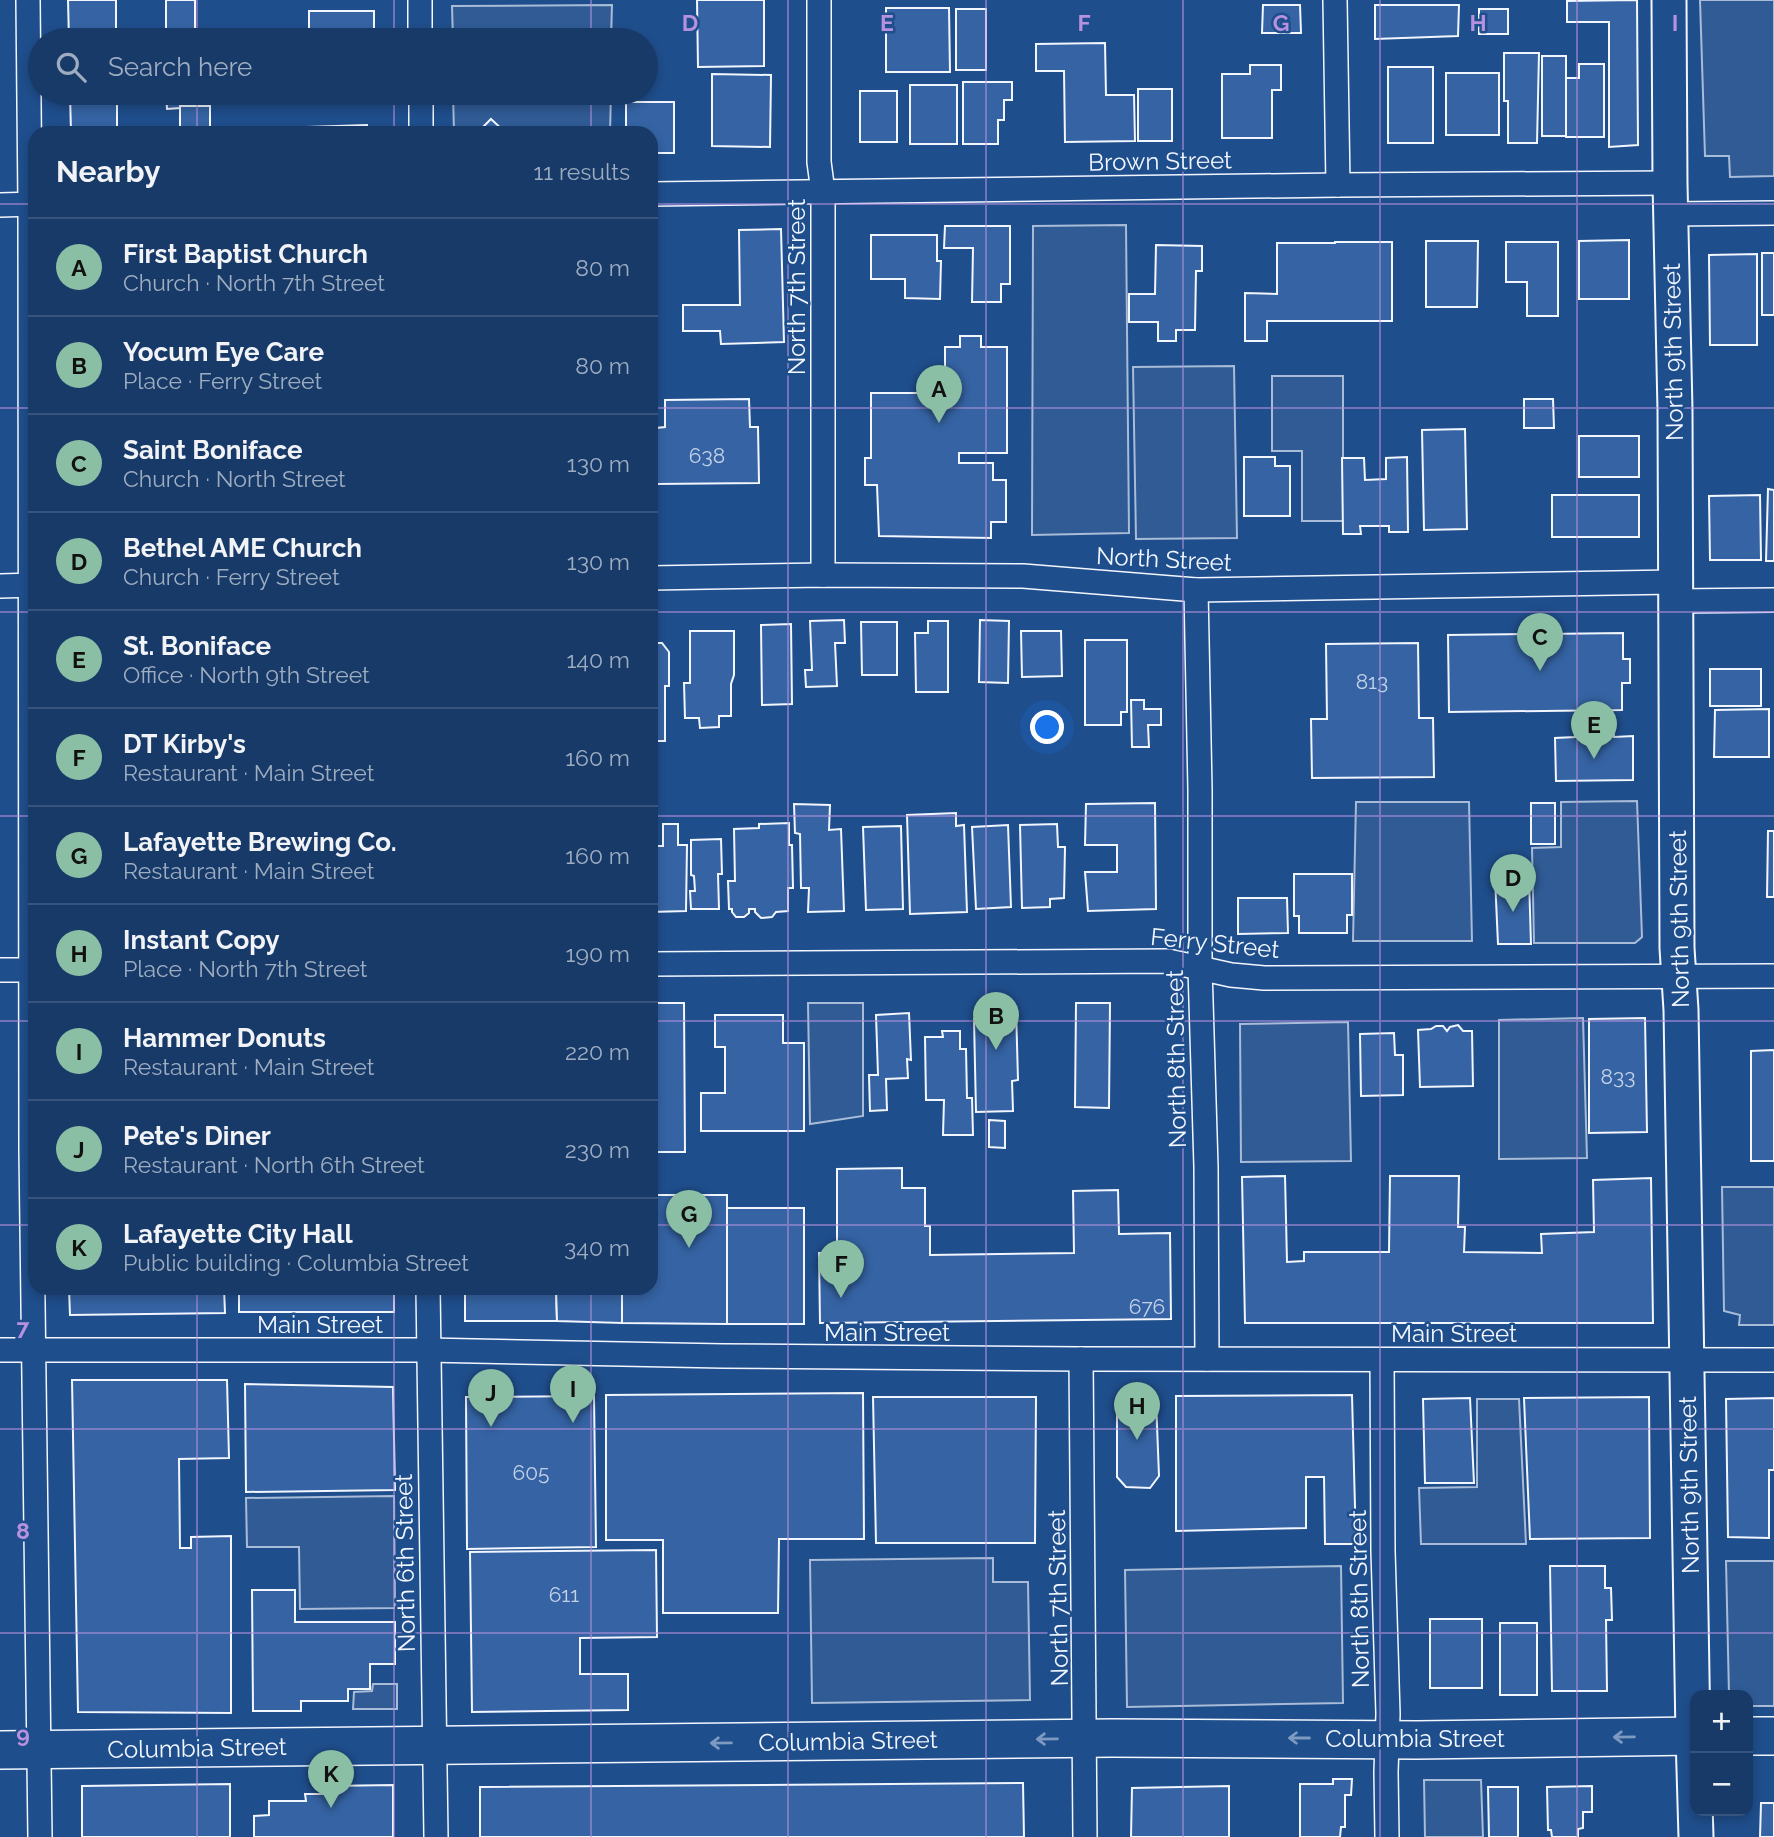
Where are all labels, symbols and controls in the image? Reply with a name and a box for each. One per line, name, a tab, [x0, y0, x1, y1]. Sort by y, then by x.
text: D	[682, 9, 698, 36]
text: E	[880, 9, 894, 36]
text: F	[1077, 9, 1091, 36]
text: G	[1273, 9, 1289, 36]
text: H	[1469, 9, 1487, 36]
text: I	[1672, 9, 1678, 36]
search box	[28, 28, 658, 105]
icon: search	[52, 48, 90, 86]
text: Search here	[108, 52, 252, 82]
street label: Brown Street	[1088, 145, 1232, 177]
text: Nearby	[56, 154, 160, 189]
text: 11 results	[533, 158, 630, 185]
street label: North 7th Street	[782, 199, 811, 375]
text: First Baptist Church	[123, 239, 368, 269]
text: A	[71, 254, 87, 281]
text: 80 m	[575, 254, 630, 281]
street label: North 9th Street	[1657, 263, 1689, 441]
text: Church · North 7th Street	[123, 269, 385, 296]
text: Yocum Eye Care	[123, 337, 324, 367]
text: B	[71, 352, 87, 379]
text: 80 m	[575, 352, 630, 379]
pin: A	[916, 365, 962, 423]
text: Place · Ferry Street	[123, 367, 322, 394]
text: Saint Boniface	[123, 435, 303, 465]
house number: 638	[689, 443, 725, 468]
text: C	[71, 450, 87, 477]
text: 130 m	[567, 450, 630, 477]
text: Church · North Street	[123, 465, 346, 492]
text: Bethel AME Church	[123, 533, 362, 563]
street label: North Street	[1095, 541, 1233, 577]
text: D	[71, 548, 87, 575]
text: 130 m	[567, 548, 630, 575]
text: Church · Ferry Street	[123, 563, 340, 590]
pin: C	[1517, 613, 1563, 671]
text: St. Boniface	[123, 631, 271, 661]
text: E	[72, 646, 86, 673]
text: 140 m	[567, 646, 630, 673]
text: Office · North 9th Street	[123, 661, 370, 688]
house number: 813	[1356, 669, 1388, 694]
pin: E	[1571, 701, 1617, 759]
your location	[1030, 710, 1064, 744]
text: DT Kirby's	[123, 729, 246, 759]
text: F	[72, 744, 86, 771]
text: 160 m	[565, 744, 630, 771]
text: Restaurant · Main Street	[123, 759, 374, 786]
text: Lafayette Brewing Co.	[123, 827, 397, 857]
street label: North 9th Street	[1663, 830, 1695, 1008]
text: G	[71, 842, 87, 869]
text: 160 m	[565, 842, 630, 869]
pin: D	[1490, 854, 1536, 912]
text: Restaurant · Main Street	[123, 857, 374, 884]
street label: Ferry Street	[1149, 922, 1281, 964]
text: Instant Copy	[123, 925, 280, 955]
text: H	[70, 940, 88, 967]
text: 190 m	[566, 940, 630, 967]
text: Place · North 7th Street	[123, 955, 368, 982]
street label: North 8th Street	[1160, 970, 1192, 1148]
pin: B	[973, 992, 1019, 1050]
text: Hammer Donuts	[123, 1023, 326, 1053]
text: I	[76, 1038, 82, 1065]
text: 220 m	[565, 1038, 630, 1065]
text: Restaurant · Main Street	[123, 1053, 374, 1080]
house number: 833	[1601, 1064, 1635, 1089]
text: Pete's Diner	[123, 1121, 271, 1151]
text: J	[73, 1136, 85, 1163]
text: 230 m	[565, 1136, 630, 1163]
text: Restaurant · North 6th Street	[123, 1151, 425, 1178]
pin: G	[666, 1190, 712, 1248]
text: Lafayette City Hall	[123, 1219, 353, 1249]
text: K	[71, 1234, 87, 1261]
text: 340 m	[564, 1234, 630, 1261]
pin: F	[818, 1240, 864, 1298]
text: Public building · Columbia Street	[123, 1249, 469, 1276]
house number: 676	[1129, 1294, 1165, 1319]
street label: Main Street	[257, 1310, 383, 1339]
text: 7	[17, 1313, 30, 1340]
street label: Main Street	[824, 1318, 950, 1347]
street label: Main Street	[1391, 1319, 1517, 1348]
pin: I	[550, 1365, 596, 1423]
pin: J	[468, 1369, 514, 1427]
pin: H	[1114, 1382, 1160, 1440]
street label: North 9th Street	[1673, 1396, 1705, 1574]
house number: 605	[513, 1460, 549, 1485]
street label: North 6th Street	[389, 1474, 421, 1652]
street label: North 7th Street	[1042, 1509, 1074, 1687]
street label: North 8th Street	[1343, 1510, 1375, 1688]
text: 8	[16, 1517, 30, 1544]
house number: 611	[549, 1582, 579, 1607]
map controls	[1690, 1690, 1753, 1816]
button: +	[1690, 1690, 1753, 1753]
text: 9	[16, 1721, 30, 1748]
street label: Columbia Street	[1325, 1724, 1505, 1753]
street label: Columbia Street	[758, 1725, 938, 1757]
one-way arrow	[1613, 1730, 1636, 1744]
one-way arrow	[1288, 1731, 1311, 1745]
street label: Columbia Street	[107, 1732, 287, 1764]
one-way arrow	[1036, 1732, 1059, 1746]
one-way arrow	[710, 1736, 733, 1750]
pin: K	[308, 1750, 354, 1808]
button: −	[1690, 1753, 1753, 1816]

